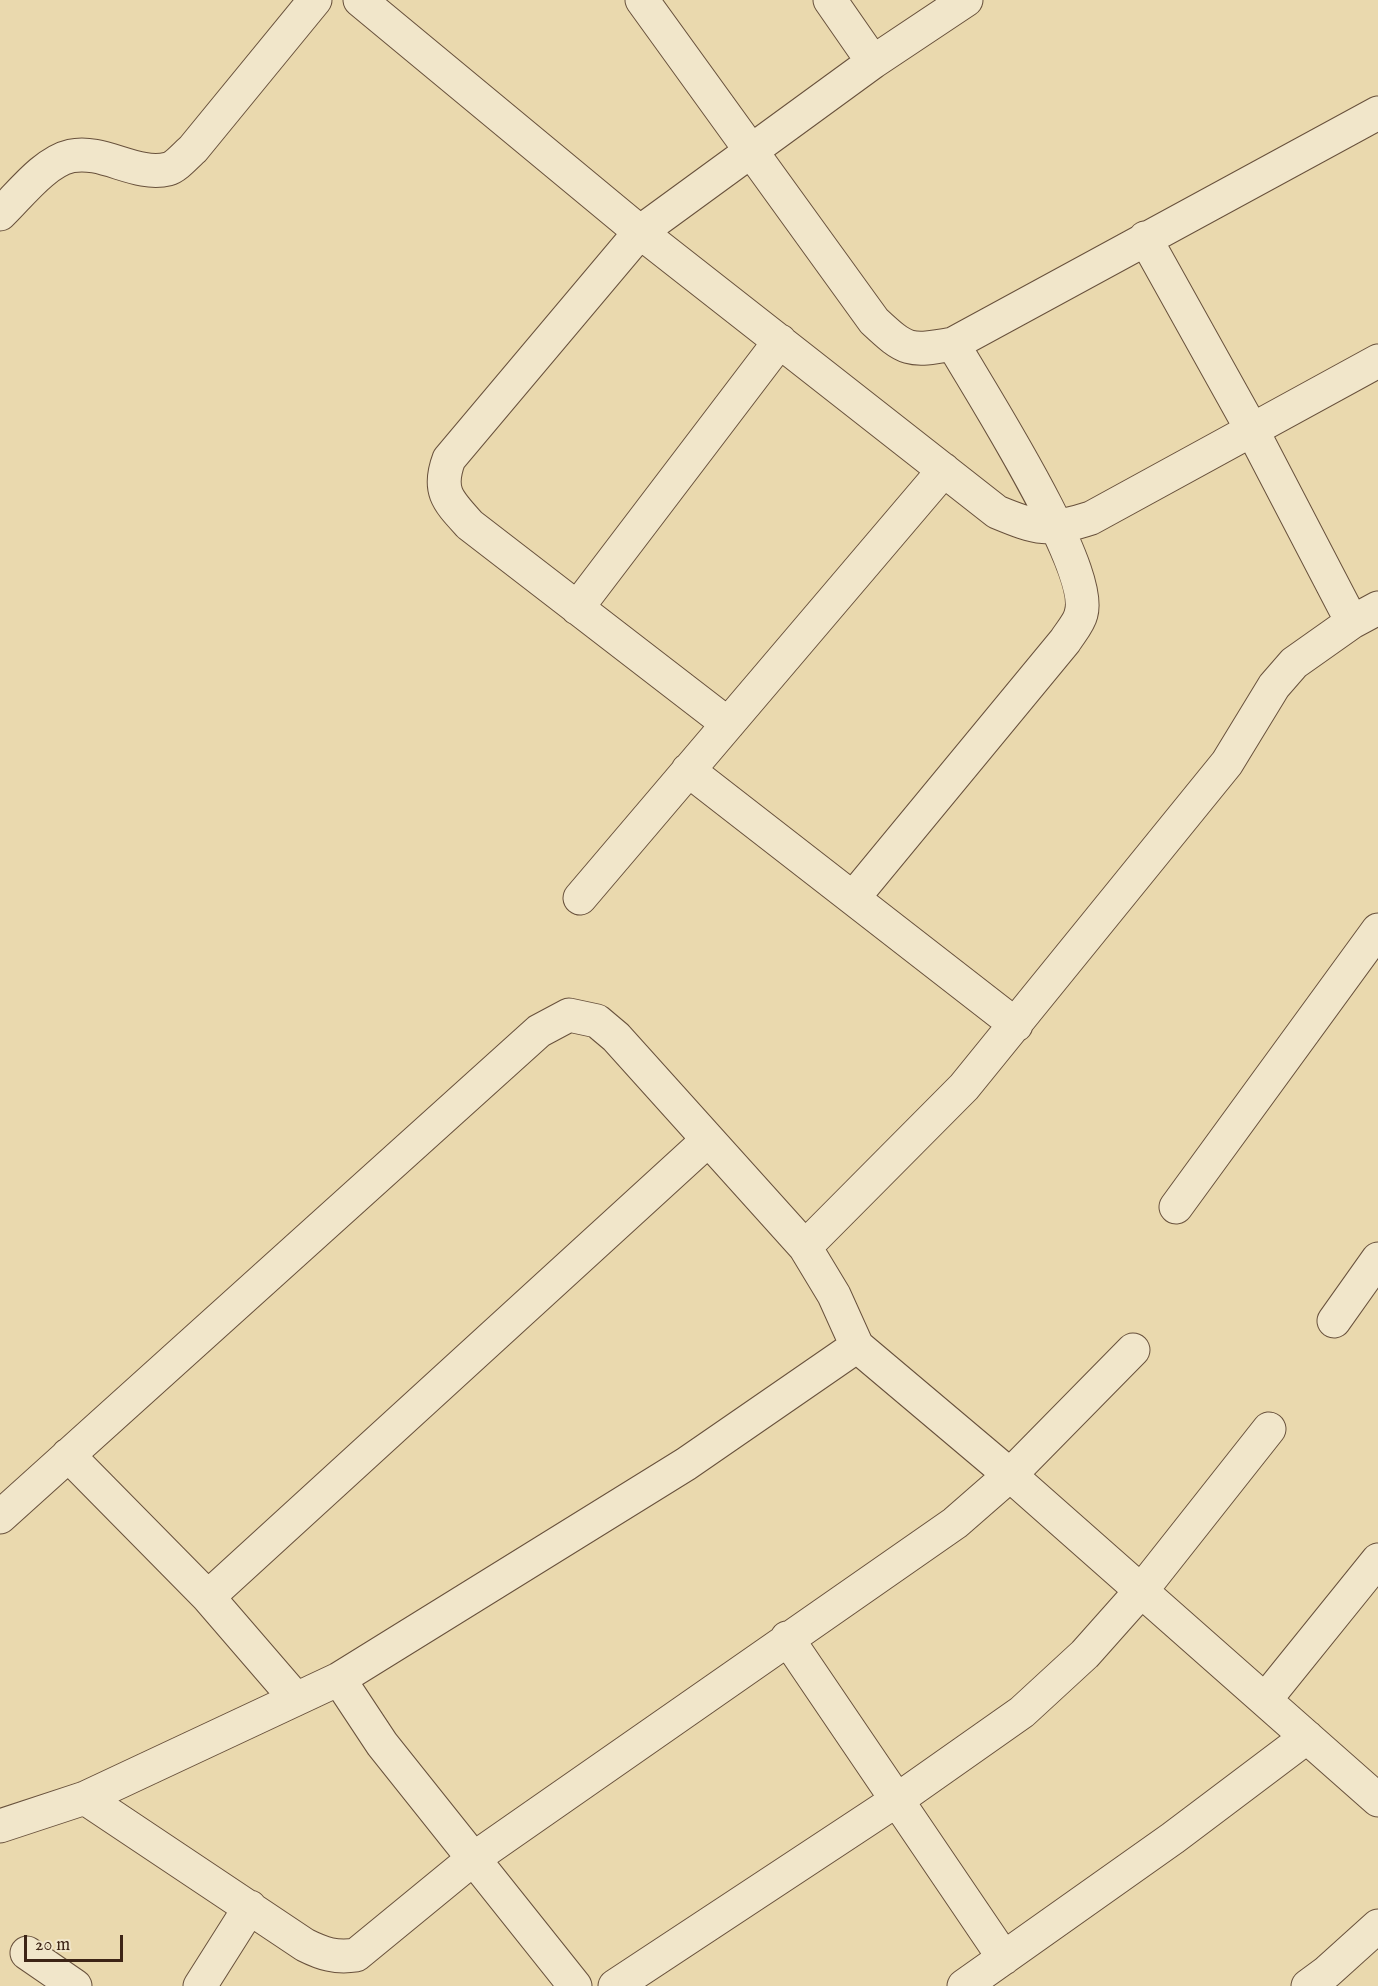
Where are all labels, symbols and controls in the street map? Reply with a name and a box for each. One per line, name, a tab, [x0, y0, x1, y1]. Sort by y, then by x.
scale bar	[27, 1923, 126, 1961]
text: 20 m	[35, 1934, 70, 1957]

